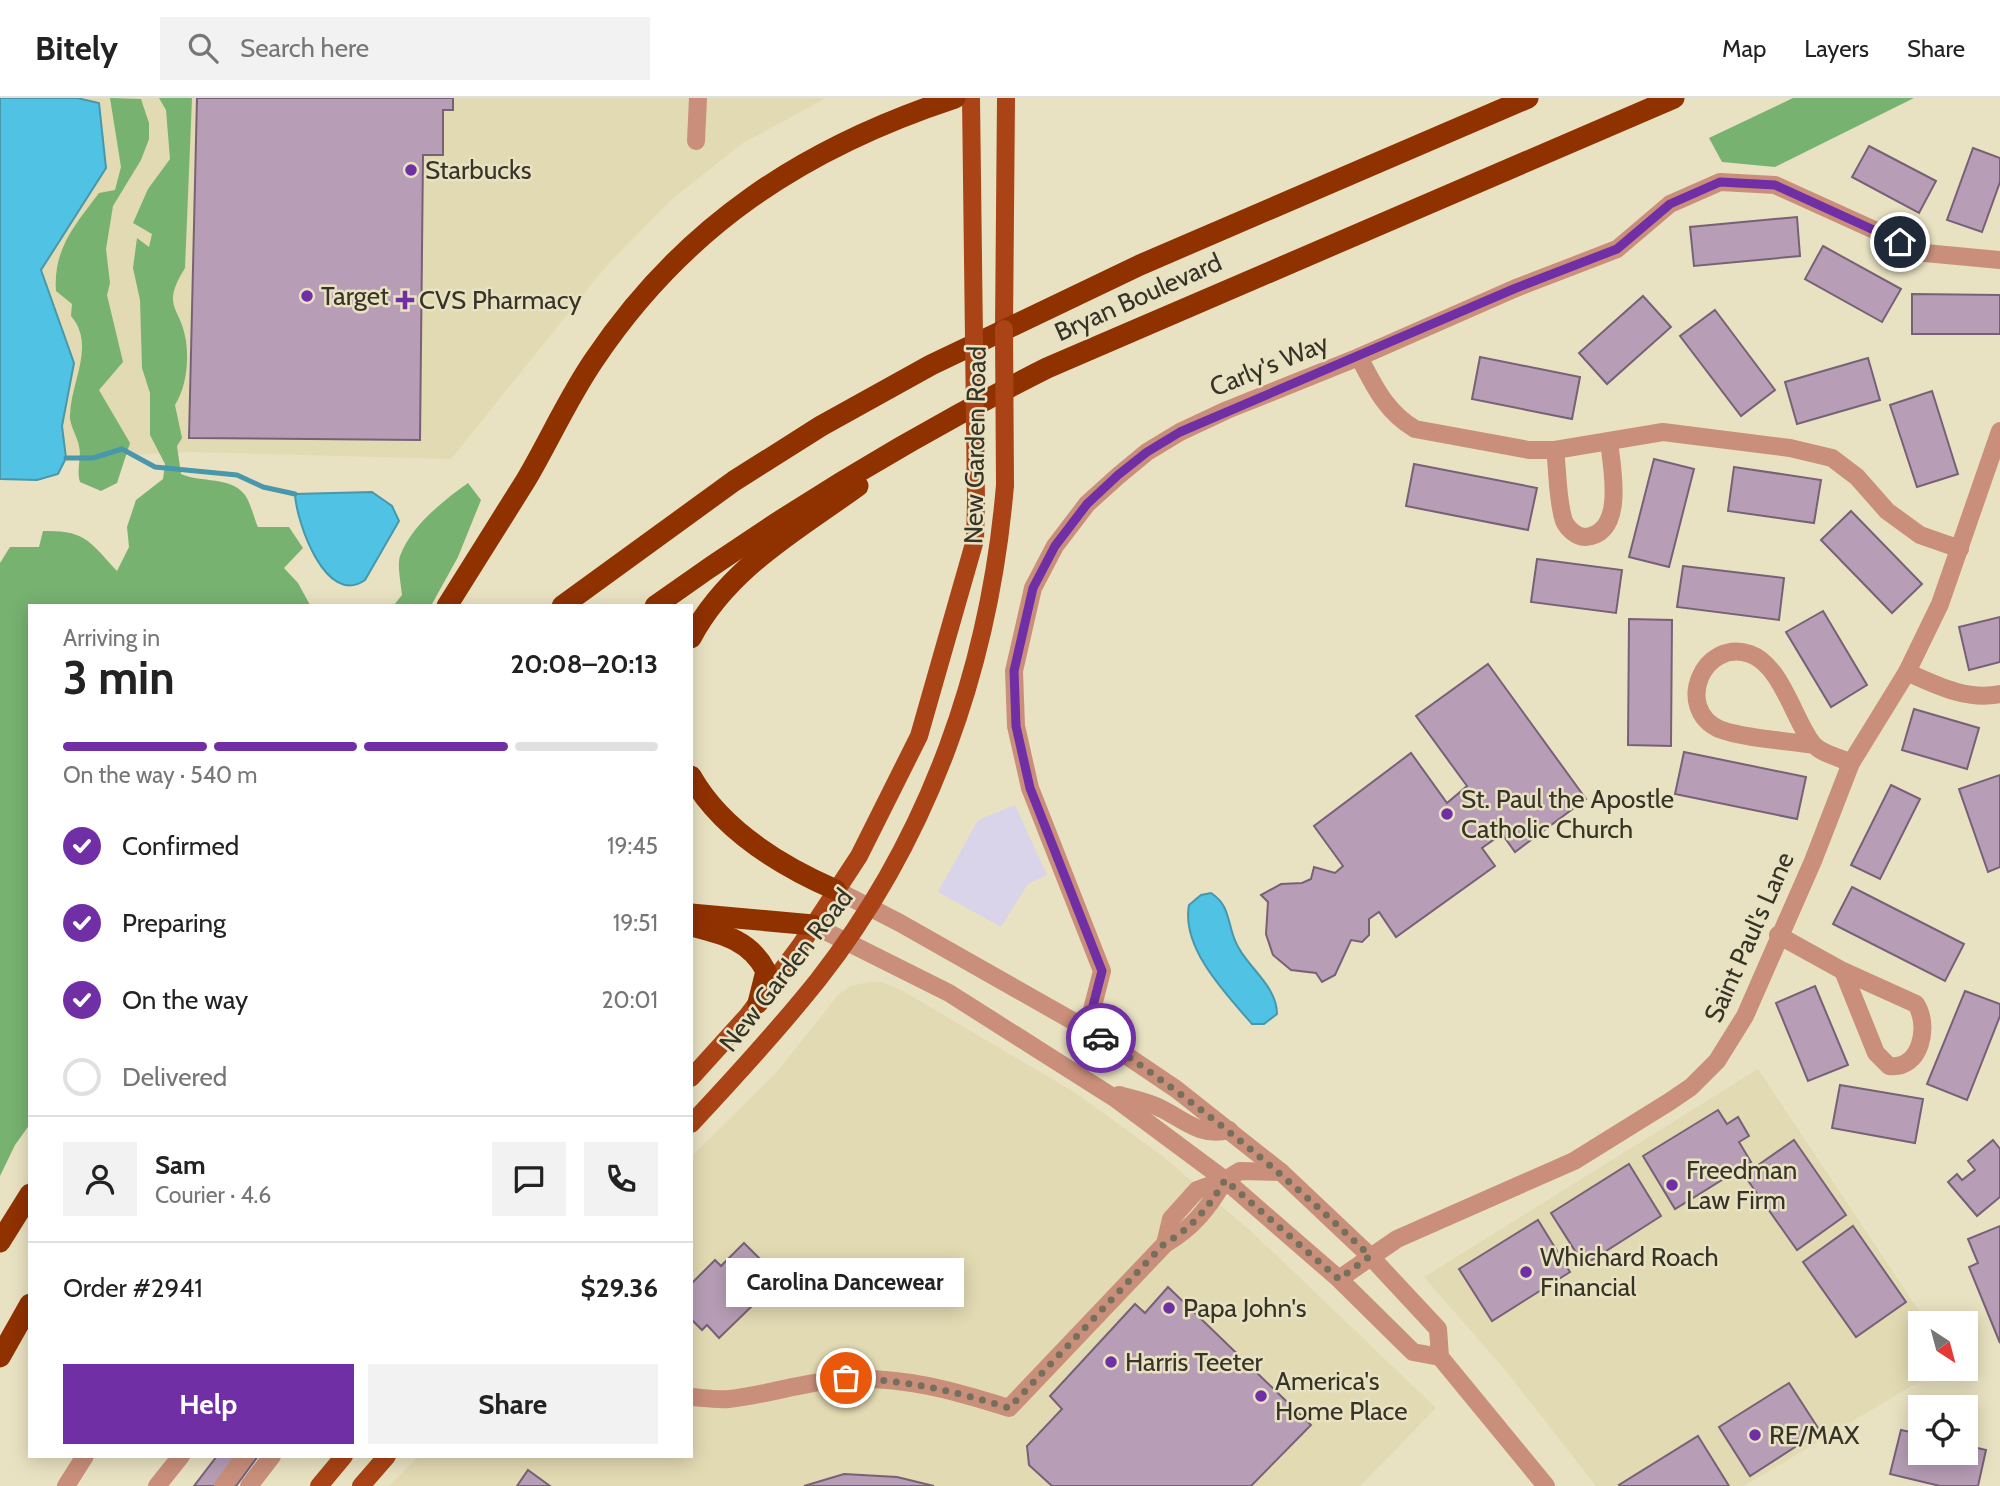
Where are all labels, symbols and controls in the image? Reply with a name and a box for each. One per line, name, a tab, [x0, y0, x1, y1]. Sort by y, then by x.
search box	[160, 17, 650, 80]
text: Bitely	[35, 28, 118, 68]
icon: search	[184, 29, 222, 67]
text: Search here	[240, 32, 369, 64]
text: Map	[1722, 34, 1766, 63]
text: Layers	[1804, 34, 1869, 63]
text: Share	[1907, 34, 1965, 63]
place label: Starbucks	[425, 154, 532, 186]
marker: Starbucks	[403, 162, 419, 178]
pin	[1870, 212, 1930, 272]
icon: home	[1881, 223, 1919, 261]
street label: Bryan Boulevard	[1049, 246, 1227, 348]
place label: Target	[321, 280, 389, 312]
place label: CVS Pharmacy	[419, 284, 582, 316]
marker: Target	[299, 288, 315, 304]
marker: CVS Pharmacy	[397, 292, 413, 308]
street label: Carly's Way	[1205, 327, 1333, 403]
street label: New Garden Road	[957, 346, 993, 544]
text: Arriving in	[63, 624, 160, 652]
text: 20:08–20:13	[510, 648, 658, 680]
text: 3 min	[63, 650, 175, 706]
text: On the way · 540 m	[63, 761, 258, 789]
place label: St. Paul the Apostle Catholic Church	[1461, 783, 1674, 845]
marker: St. Paul the Apostle Catholic Church	[1439, 806, 1455, 822]
icon: check	[63, 827, 101, 865]
text: Confirmed	[122, 830, 239, 862]
text: 19:45	[607, 832, 658, 860]
street label: Saint Paul's Lane	[1697, 847, 1801, 1027]
street label: New Garden Road	[712, 882, 860, 1058]
icon: check	[63, 904, 101, 942]
text: Preparing	[122, 907, 226, 939]
text: 19:51	[613, 909, 658, 937]
icon: check	[63, 981, 101, 1019]
text: On the way	[122, 984, 248, 1016]
text: 20:01	[602, 986, 658, 1014]
courier	[1066, 1003, 1136, 1073]
icon: car	[1082, 1019, 1120, 1057]
text: Delivered	[122, 1061, 227, 1093]
button: person	[63, 1142, 137, 1216]
button: chat	[492, 1142, 566, 1216]
button: phone	[584, 1142, 658, 1216]
text: Sam	[155, 1149, 206, 1181]
place label: Freedman Law Firm	[1686, 1154, 1797, 1216]
marker: Freedman Law Firm	[1664, 1177, 1680, 1193]
text: Courier · 4.6	[155, 1181, 271, 1209]
place label: Whichard Roach Financial	[1540, 1241, 1719, 1303]
callout: Carolina Dancewear	[727, 1259, 965, 1308]
marker: Whichard Roach Financial	[1518, 1264, 1534, 1280]
text: Carolina Dancewear	[746, 1268, 944, 1296]
text: Order #2941	[63, 1272, 203, 1304]
text: $29.36	[581, 1272, 658, 1304]
place label: Papa John's	[1183, 1292, 1307, 1324]
marker: Papa John's	[1161, 1300, 1177, 1316]
north arrow	[1908, 1311, 1978, 1381]
map controls	[1908, 1311, 1978, 1465]
place label: Harris Teeter	[1125, 1346, 1264, 1378]
pin	[816, 1348, 876, 1408]
marker: Harris Teeter	[1103, 1354, 1119, 1370]
icon: bag	[827, 1359, 865, 1397]
button: Help	[63, 1364, 354, 1444]
button: Share	[368, 1364, 658, 1444]
place label: America's Home Place	[1275, 1365, 1408, 1427]
marker: America's Home Place	[1253, 1388, 1269, 1404]
button: locate	[1908, 1395, 1978, 1465]
place label: RE/MAX	[1769, 1419, 1860, 1451]
marker: RE/MAX	[1747, 1427, 1763, 1443]

